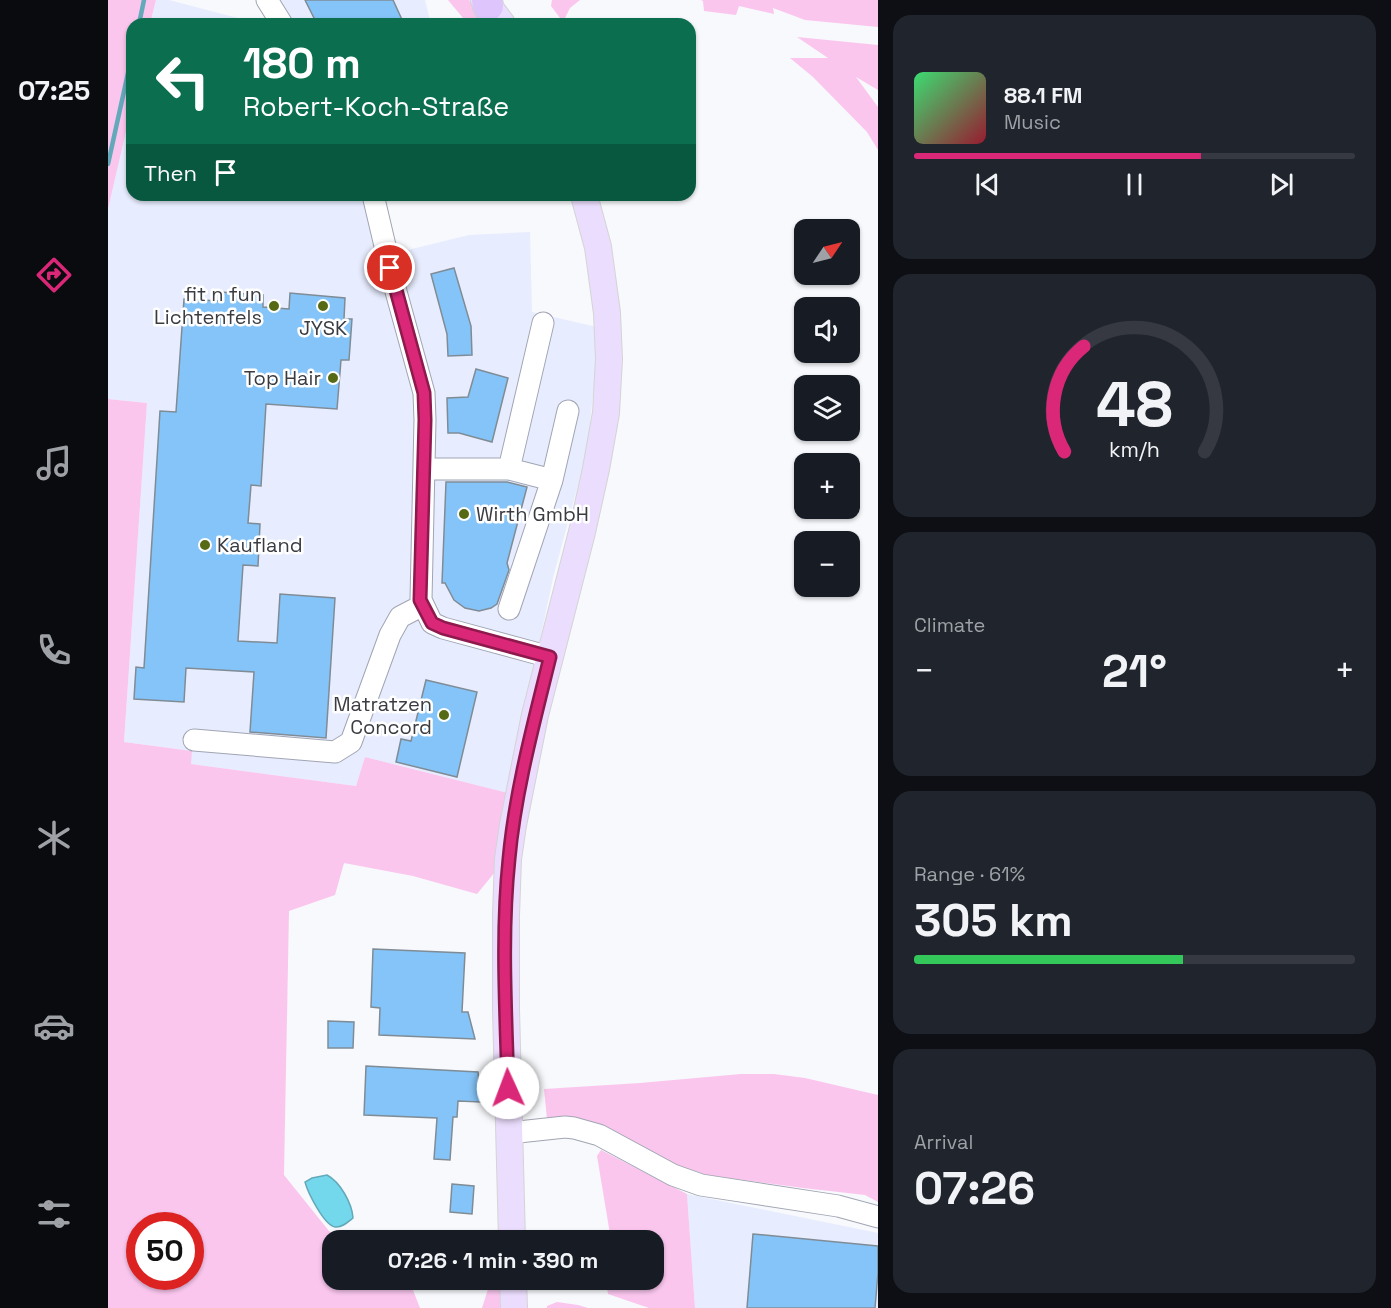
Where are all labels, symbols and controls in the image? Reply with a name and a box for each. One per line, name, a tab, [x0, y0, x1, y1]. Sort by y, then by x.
text: 180 m	[243, 37, 361, 90]
icon: left	[144, 42, 222, 120]
text: 07:25	[18, 73, 90, 108]
text: 88.1 FM	[1004, 81, 1083, 109]
text: Robert-Koch-Straße	[243, 89, 509, 124]
text: Music	[1004, 109, 1061, 135]
icon: arrive	[209, 156, 242, 189]
text: Then	[144, 159, 197, 187]
icon: previous	[971, 168, 1004, 201]
icon: pause	[1118, 168, 1151, 201]
icon: next	[1265, 168, 1298, 201]
north arrow	[794, 219, 860, 285]
map controls	[794, 219, 860, 597]
pin	[364, 242, 415, 293]
icon: arrive	[373, 251, 406, 284]
icon: directions	[33, 254, 75, 296]
place label: fit n fun Lichtenfels	[154, 281, 262, 330]
button: sound	[794, 297, 860, 363]
marker: fit n fun Lichtenfels	[267, 299, 281, 313]
marker: JYSK	[316, 299, 330, 313]
place label: JYSK	[299, 315, 347, 341]
place label: Top Hair	[244, 365, 321, 391]
text: 48	[1096, 366, 1173, 445]
marker: Top Hair	[326, 371, 340, 385]
button: layers	[794, 375, 860, 441]
text: km/h	[1109, 437, 1160, 464]
icon: music	[33, 442, 75, 484]
button: +	[794, 453, 860, 519]
place label: Wirth GmbH	[476, 501, 589, 527]
marker: Wirth GmbH	[457, 507, 471, 521]
button: −	[794, 531, 860, 597]
place label: Kaufland	[217, 532, 303, 558]
marker: Kaufland	[198, 538, 212, 552]
text: Climate	[914, 612, 985, 638]
icon: phone	[33, 629, 75, 671]
text: 21°	[1102, 643, 1167, 700]
text: −	[914, 650, 934, 692]
text: +	[1335, 650, 1355, 692]
place label: Matratzen Concord	[333, 691, 432, 740]
marker: Matratzen Concord	[437, 708, 451, 722]
icon: climate	[33, 817, 75, 859]
text: Range · 61%	[914, 861, 1025, 887]
text: 305 km	[914, 892, 1073, 949]
icon: car	[33, 1005, 75, 1047]
position arrow	[476, 1056, 540, 1120]
text: Arrival	[914, 1129, 973, 1155]
text: 07:26	[914, 1160, 1035, 1217]
icon: filters	[33, 1193, 75, 1235]
speed limit sign: 50	[126, 1212, 204, 1290]
text: 07:26 · 1 min · 390 m	[388, 1246, 598, 1274]

